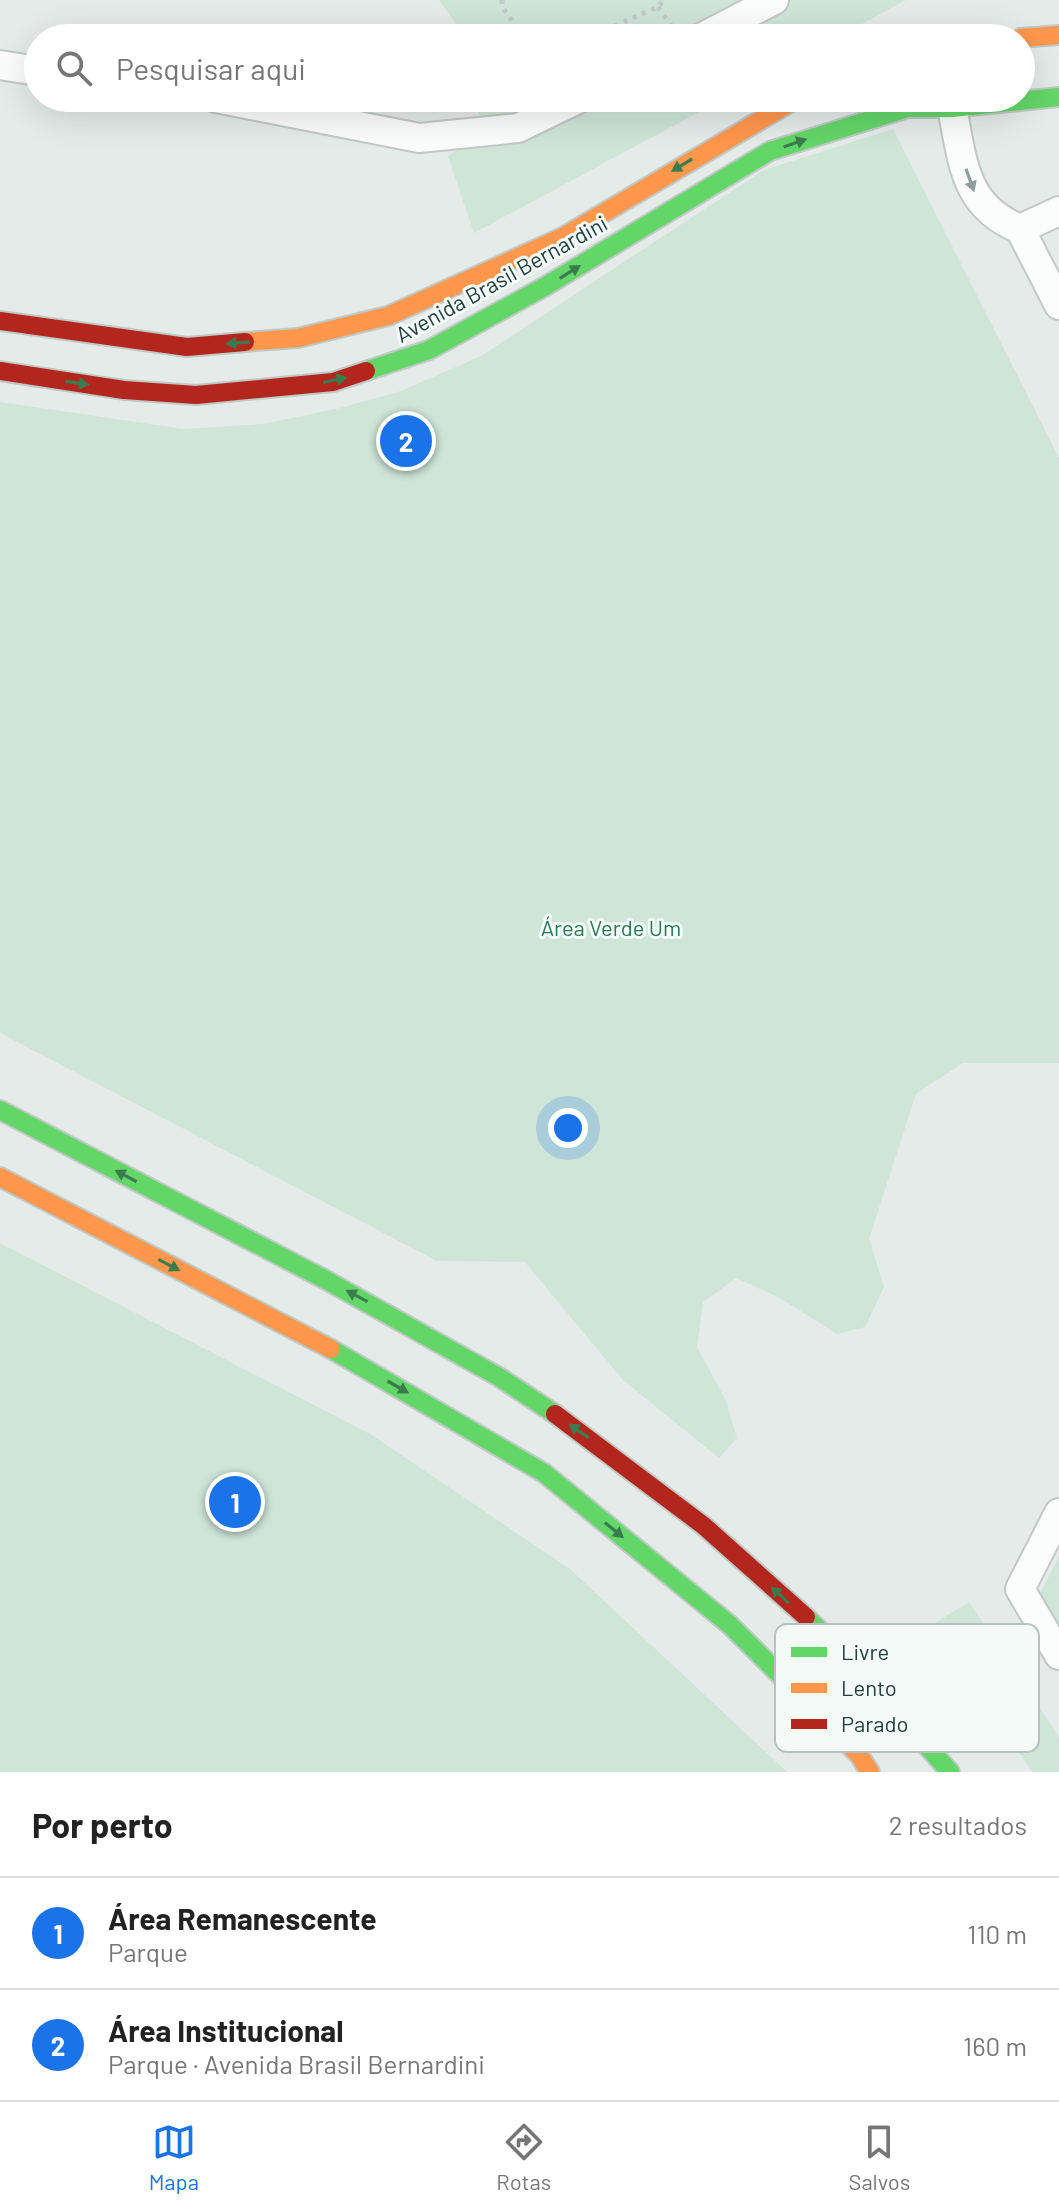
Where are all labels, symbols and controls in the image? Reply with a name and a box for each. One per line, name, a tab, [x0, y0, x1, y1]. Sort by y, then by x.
search box	[24, 24, 1035, 112]
icon: search	[52, 46, 96, 90]
text: Pesquisar aqui	[116, 50, 306, 86]
one-way arrow	[783, 136, 807, 148]
one-way arrow	[671, 158, 693, 172]
one-way arrow	[964, 168, 976, 192]
street label: Avenida Brasil Bernardini	[391, 209, 611, 347]
one-way arrow	[559, 265, 581, 279]
one-way arrow	[225, 337, 250, 350]
one-way arrow	[323, 373, 348, 386]
one-way arrow	[65, 377, 90, 390]
pin: 2	[380, 411, 432, 471]
park label: Área Verde Um	[541, 914, 681, 940]
your location	[548, 1108, 588, 1148]
one-way arrow	[115, 1169, 138, 1182]
one-way arrow	[157, 1258, 180, 1271]
one-way arrow	[345, 1289, 368, 1302]
one-way arrow	[387, 1380, 409, 1394]
one-way arrow	[568, 1424, 589, 1439]
pin: 1	[209, 1472, 261, 1532]
one-way arrow	[604, 1521, 624, 1538]
one-way arrow	[771, 1586, 790, 1604]
legend	[775, 1624, 1039, 1752]
text: Livre	[841, 1638, 889, 1664]
text: Lento	[841, 1674, 897, 1700]
text: Parado	[841, 1710, 908, 1736]
text: Por perto	[32, 1804, 173, 1845]
text: 2 resultados	[889, 1809, 1027, 1840]
text: Área Remanescente	[108, 1900, 377, 1936]
text: 1	[53, 1918, 63, 1949]
text: 110 m	[967, 1918, 1027, 1949]
text: Parque	[108, 1936, 188, 1967]
text: Área Institucional	[108, 2012, 343, 2048]
text: 2	[51, 2030, 65, 2061]
text: 160 m	[963, 2030, 1027, 2061]
text: Parque · Avenida Brasil Bernardini	[108, 2048, 485, 2079]
tab: Mapa	[149, 2120, 199, 2194]
tab: Rotas	[496, 2120, 551, 2194]
tab: Salvos	[849, 2120, 910, 2194]

